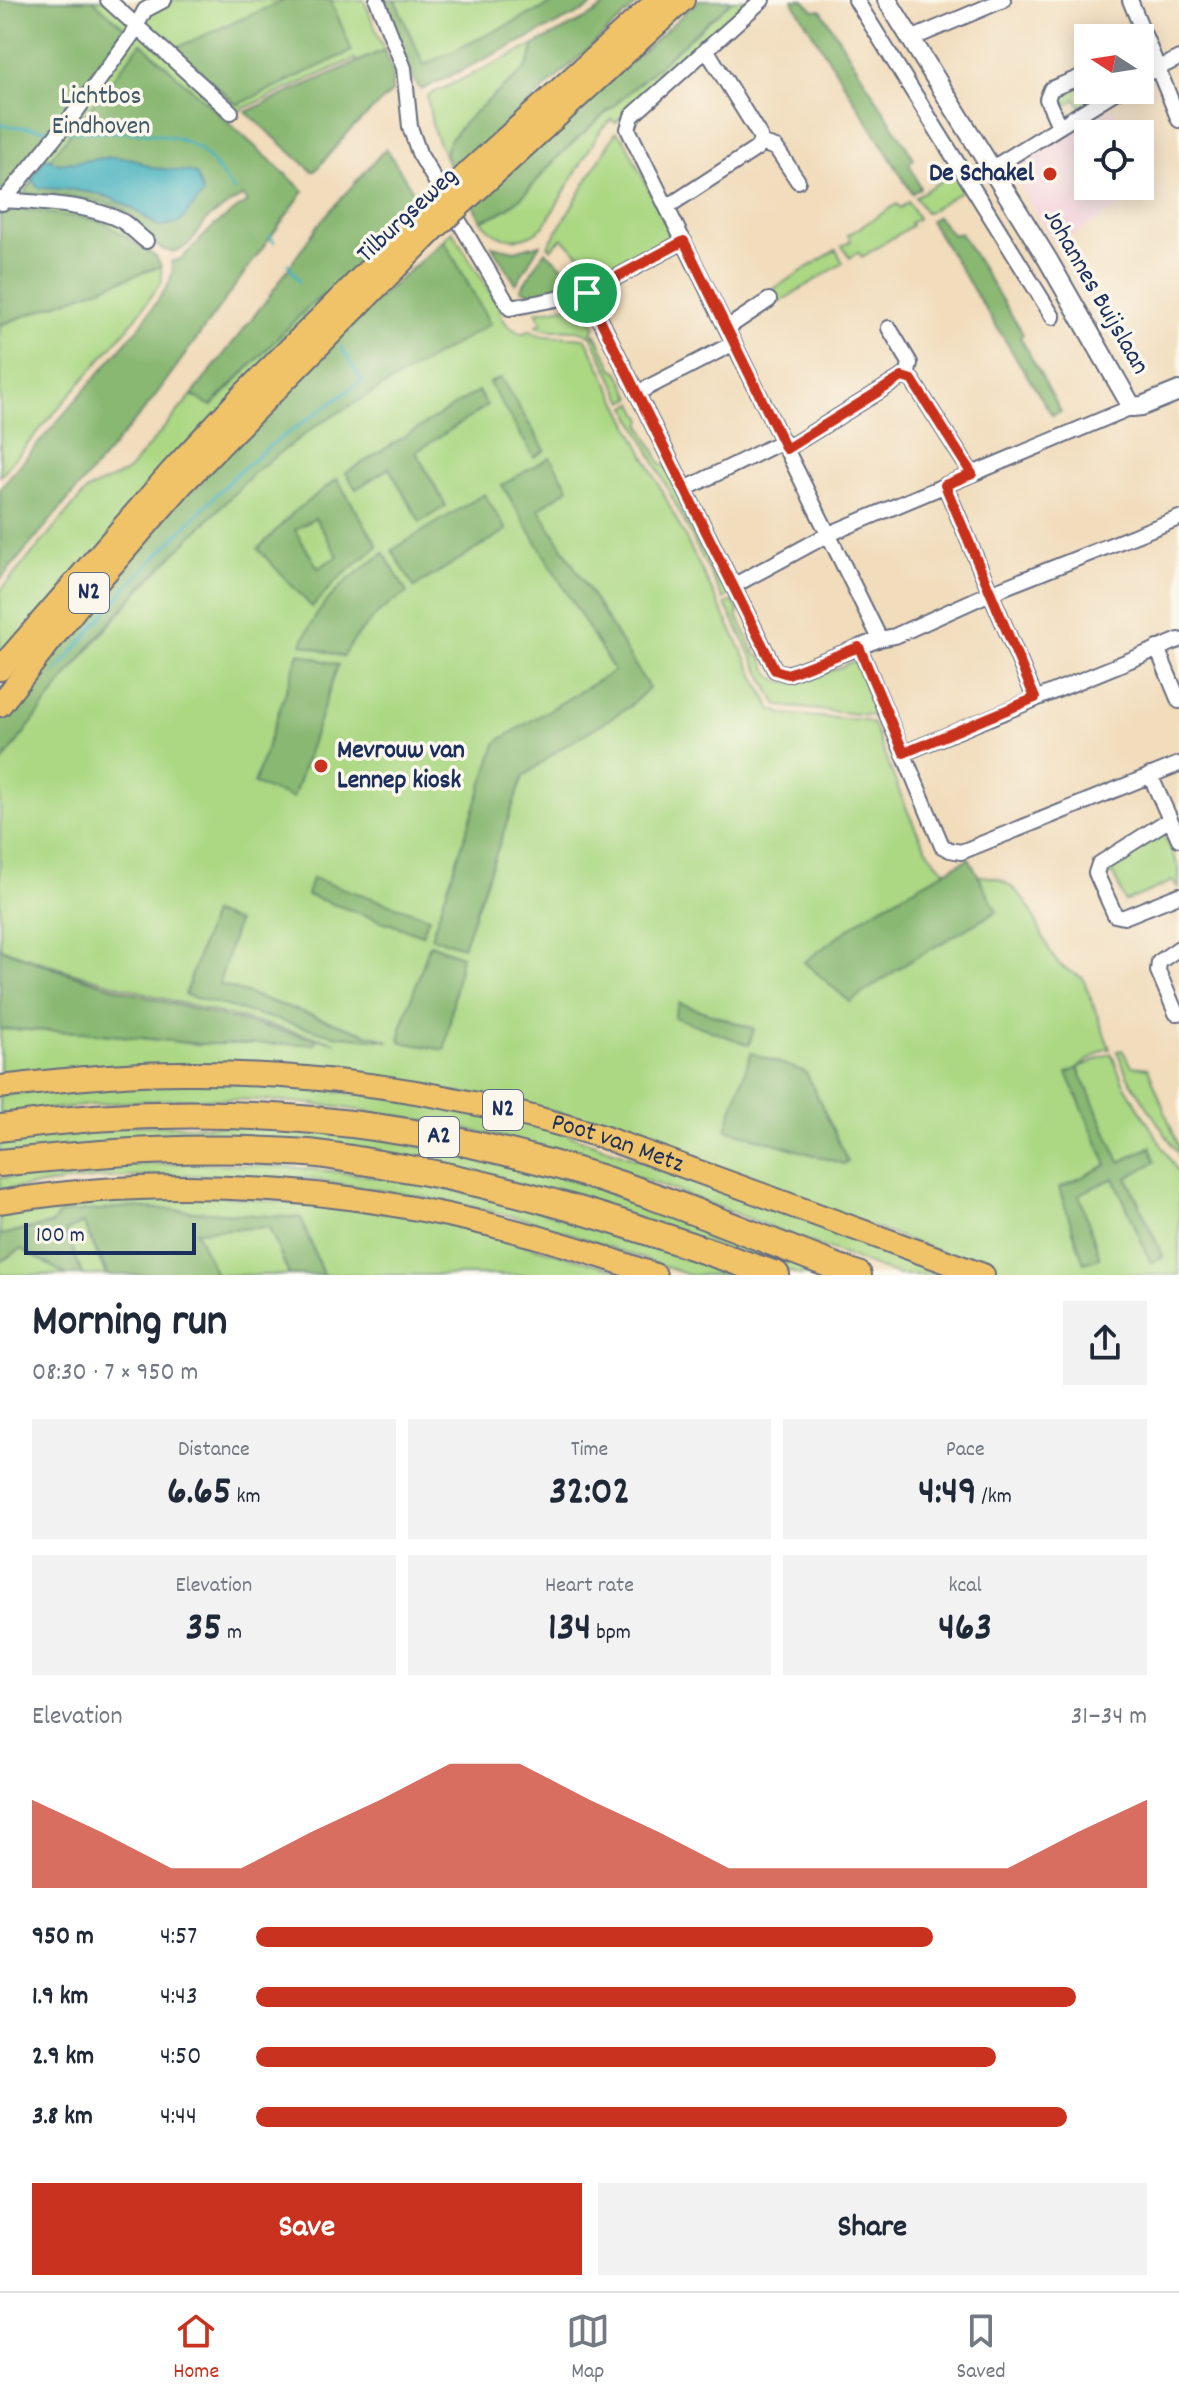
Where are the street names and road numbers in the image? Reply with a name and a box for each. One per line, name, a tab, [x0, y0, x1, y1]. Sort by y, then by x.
street label: Tilburgseweg	[349, 159, 467, 273]
street label: Johannes Buijslaan	[1032, 202, 1158, 382]
road number: N2	[69, 573, 109, 613]
road number: N2	[483, 1090, 523, 1130]
street label: Poot van Metz	[547, 1104, 689, 1183]
road number: A2	[419, 1117, 459, 1157]

